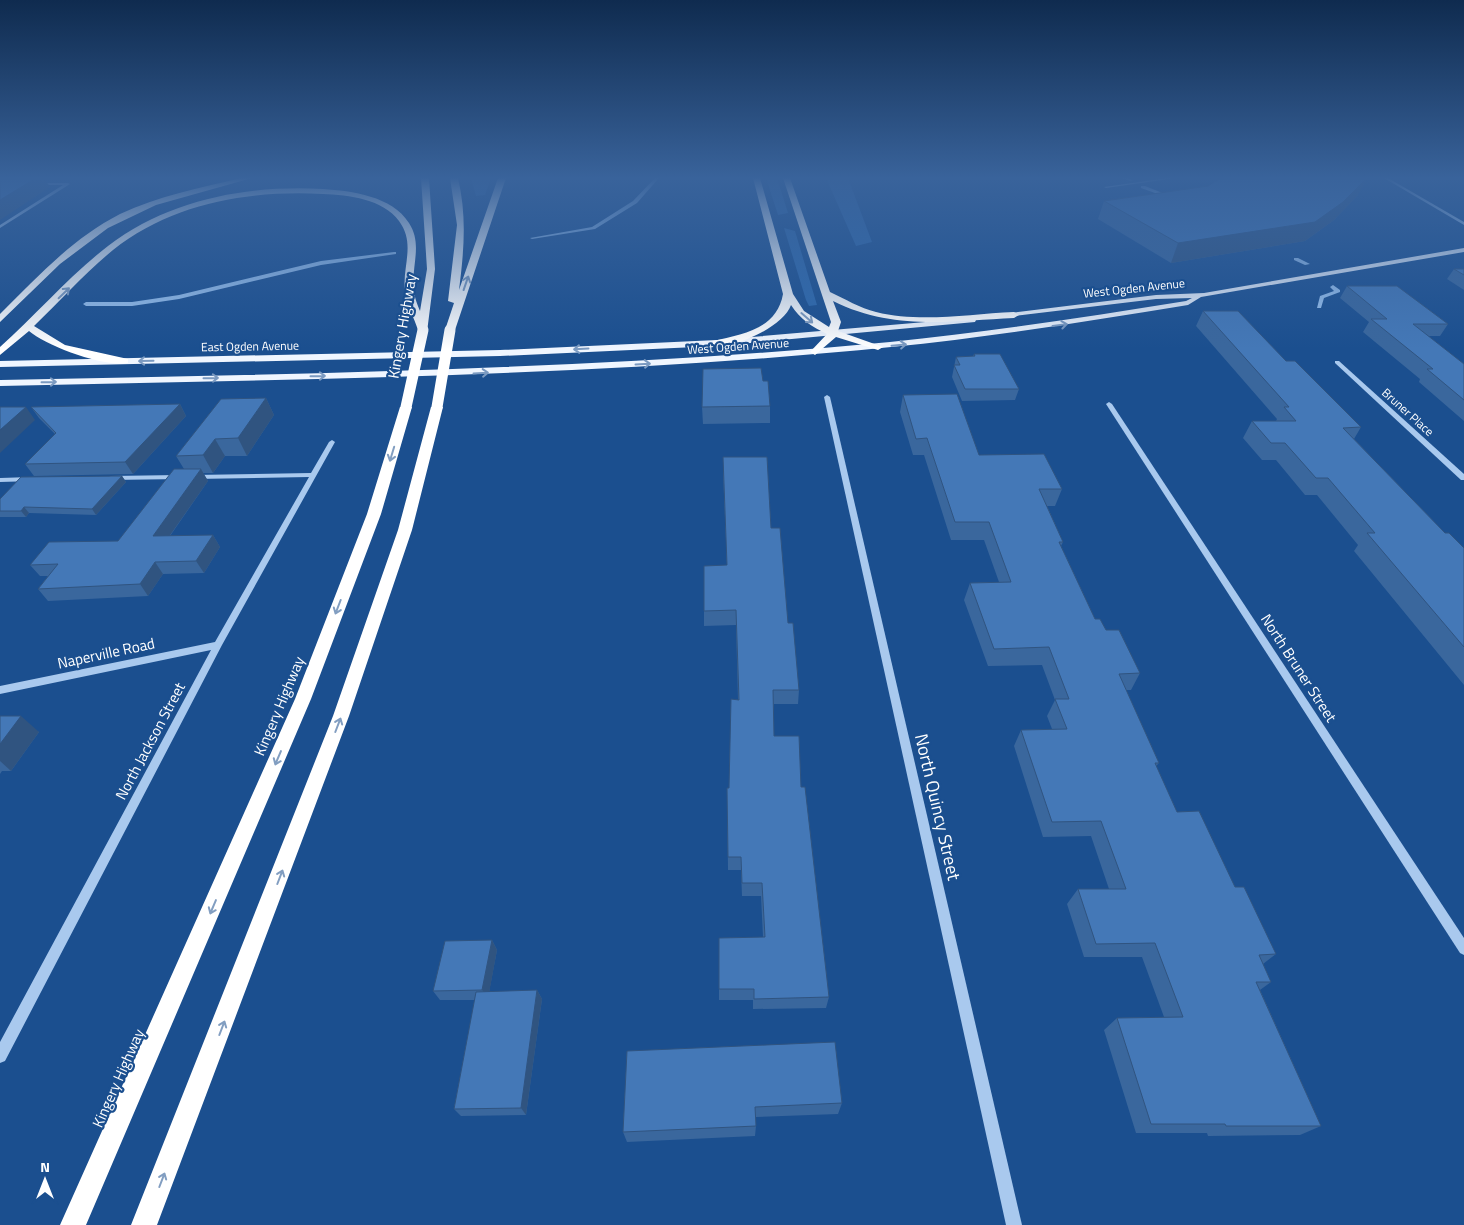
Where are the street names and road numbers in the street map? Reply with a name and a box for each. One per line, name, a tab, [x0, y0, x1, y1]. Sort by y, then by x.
street label: Kingery Highway	[381, 272, 423, 380]
street label: West Ogden Avenue	[1082, 273, 1186, 303]
street label: West Ogden Avenue	[686, 333, 790, 359]
street label: East Ogden Avenue	[201, 336, 299, 356]
street label: Bruner Place	[1378, 383, 1438, 441]
street label: North Bruner Street	[1255, 609, 1343, 727]
street label: Naperville Road	[55, 631, 157, 675]
street label: Kingery Highway	[248, 653, 310, 759]
street label: North Jackson Street	[109, 677, 191, 804]
street label: North Quincy Street	[908, 731, 968, 884]
street label: Kingery Highway	[86, 1025, 150, 1131]

